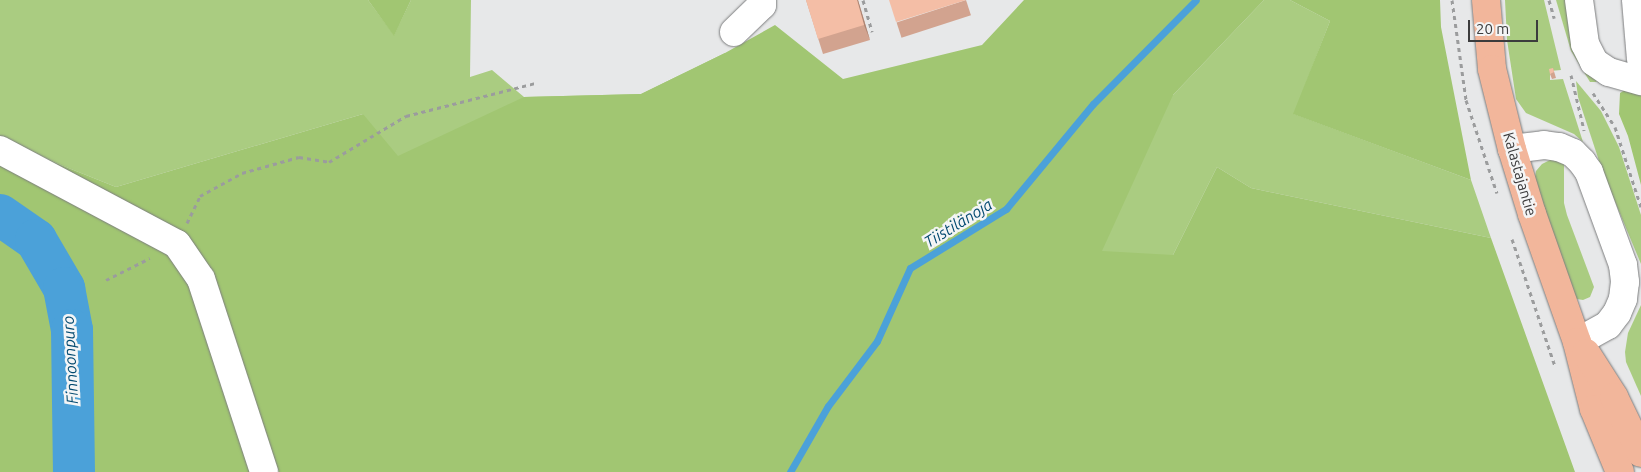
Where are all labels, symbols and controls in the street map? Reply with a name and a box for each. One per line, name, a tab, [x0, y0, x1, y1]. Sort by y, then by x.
scale bar	[1471, 10, 1541, 42]
text: 20 m	[1476, 20, 1509, 37]
street label: Kalastajantie	[1499, 130, 1541, 218]
water label: Tiistilänoja	[920, 195, 996, 251]
water label: Finnoonpuro	[58, 315, 82, 405]

